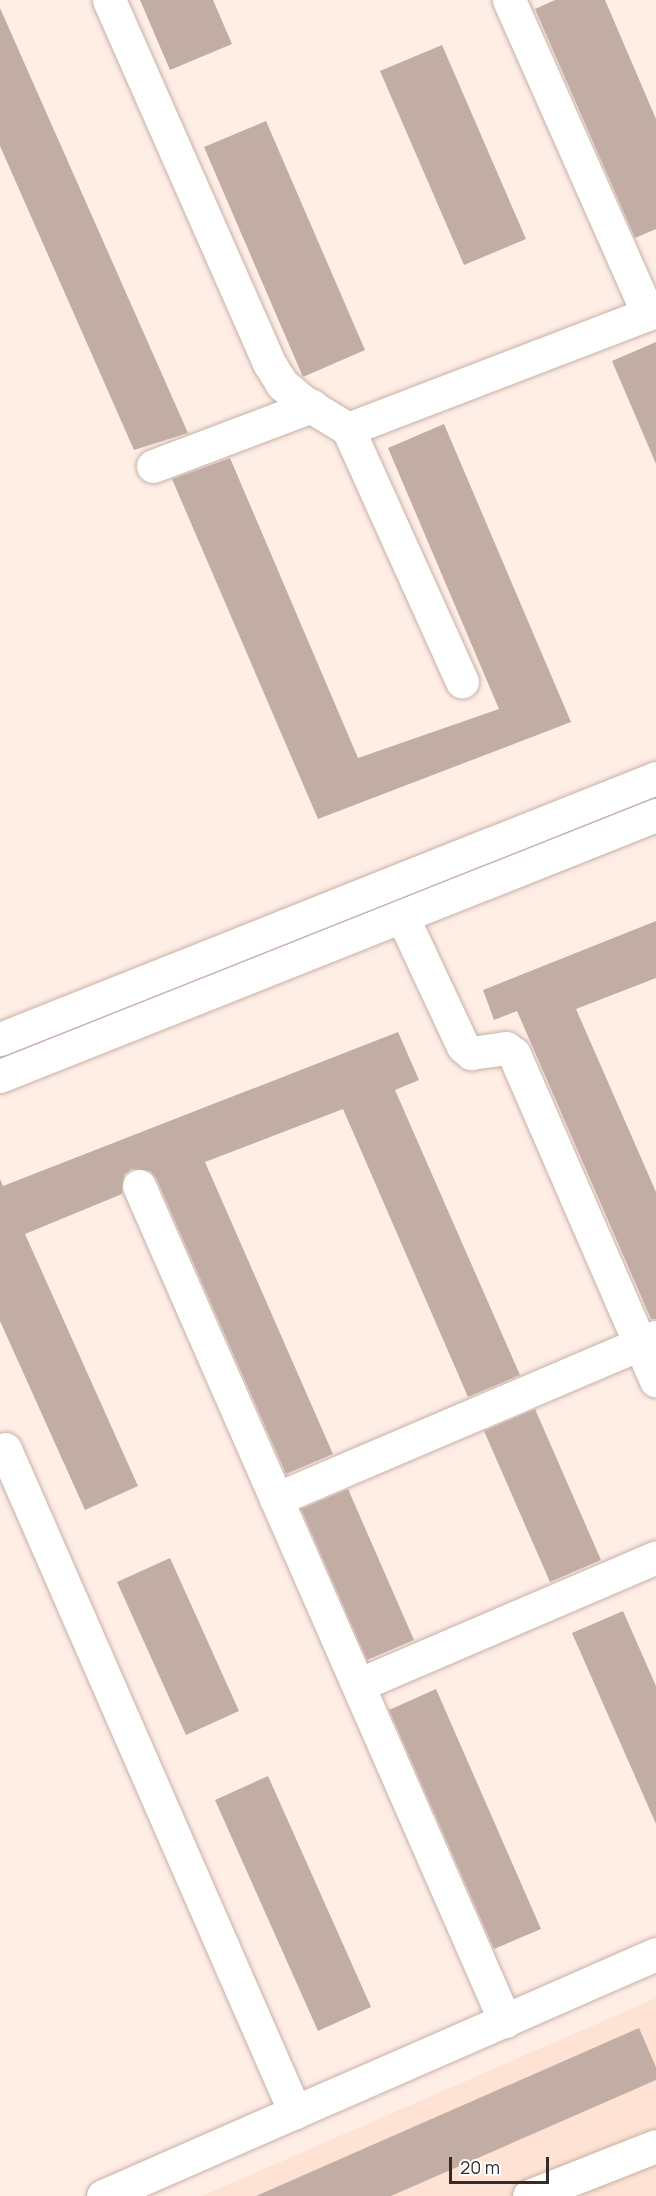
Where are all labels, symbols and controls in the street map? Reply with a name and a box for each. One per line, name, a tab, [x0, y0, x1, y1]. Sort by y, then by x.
scale bar	[452, 2145, 552, 2183]
text: 20 m	[460, 2155, 500, 2179]

